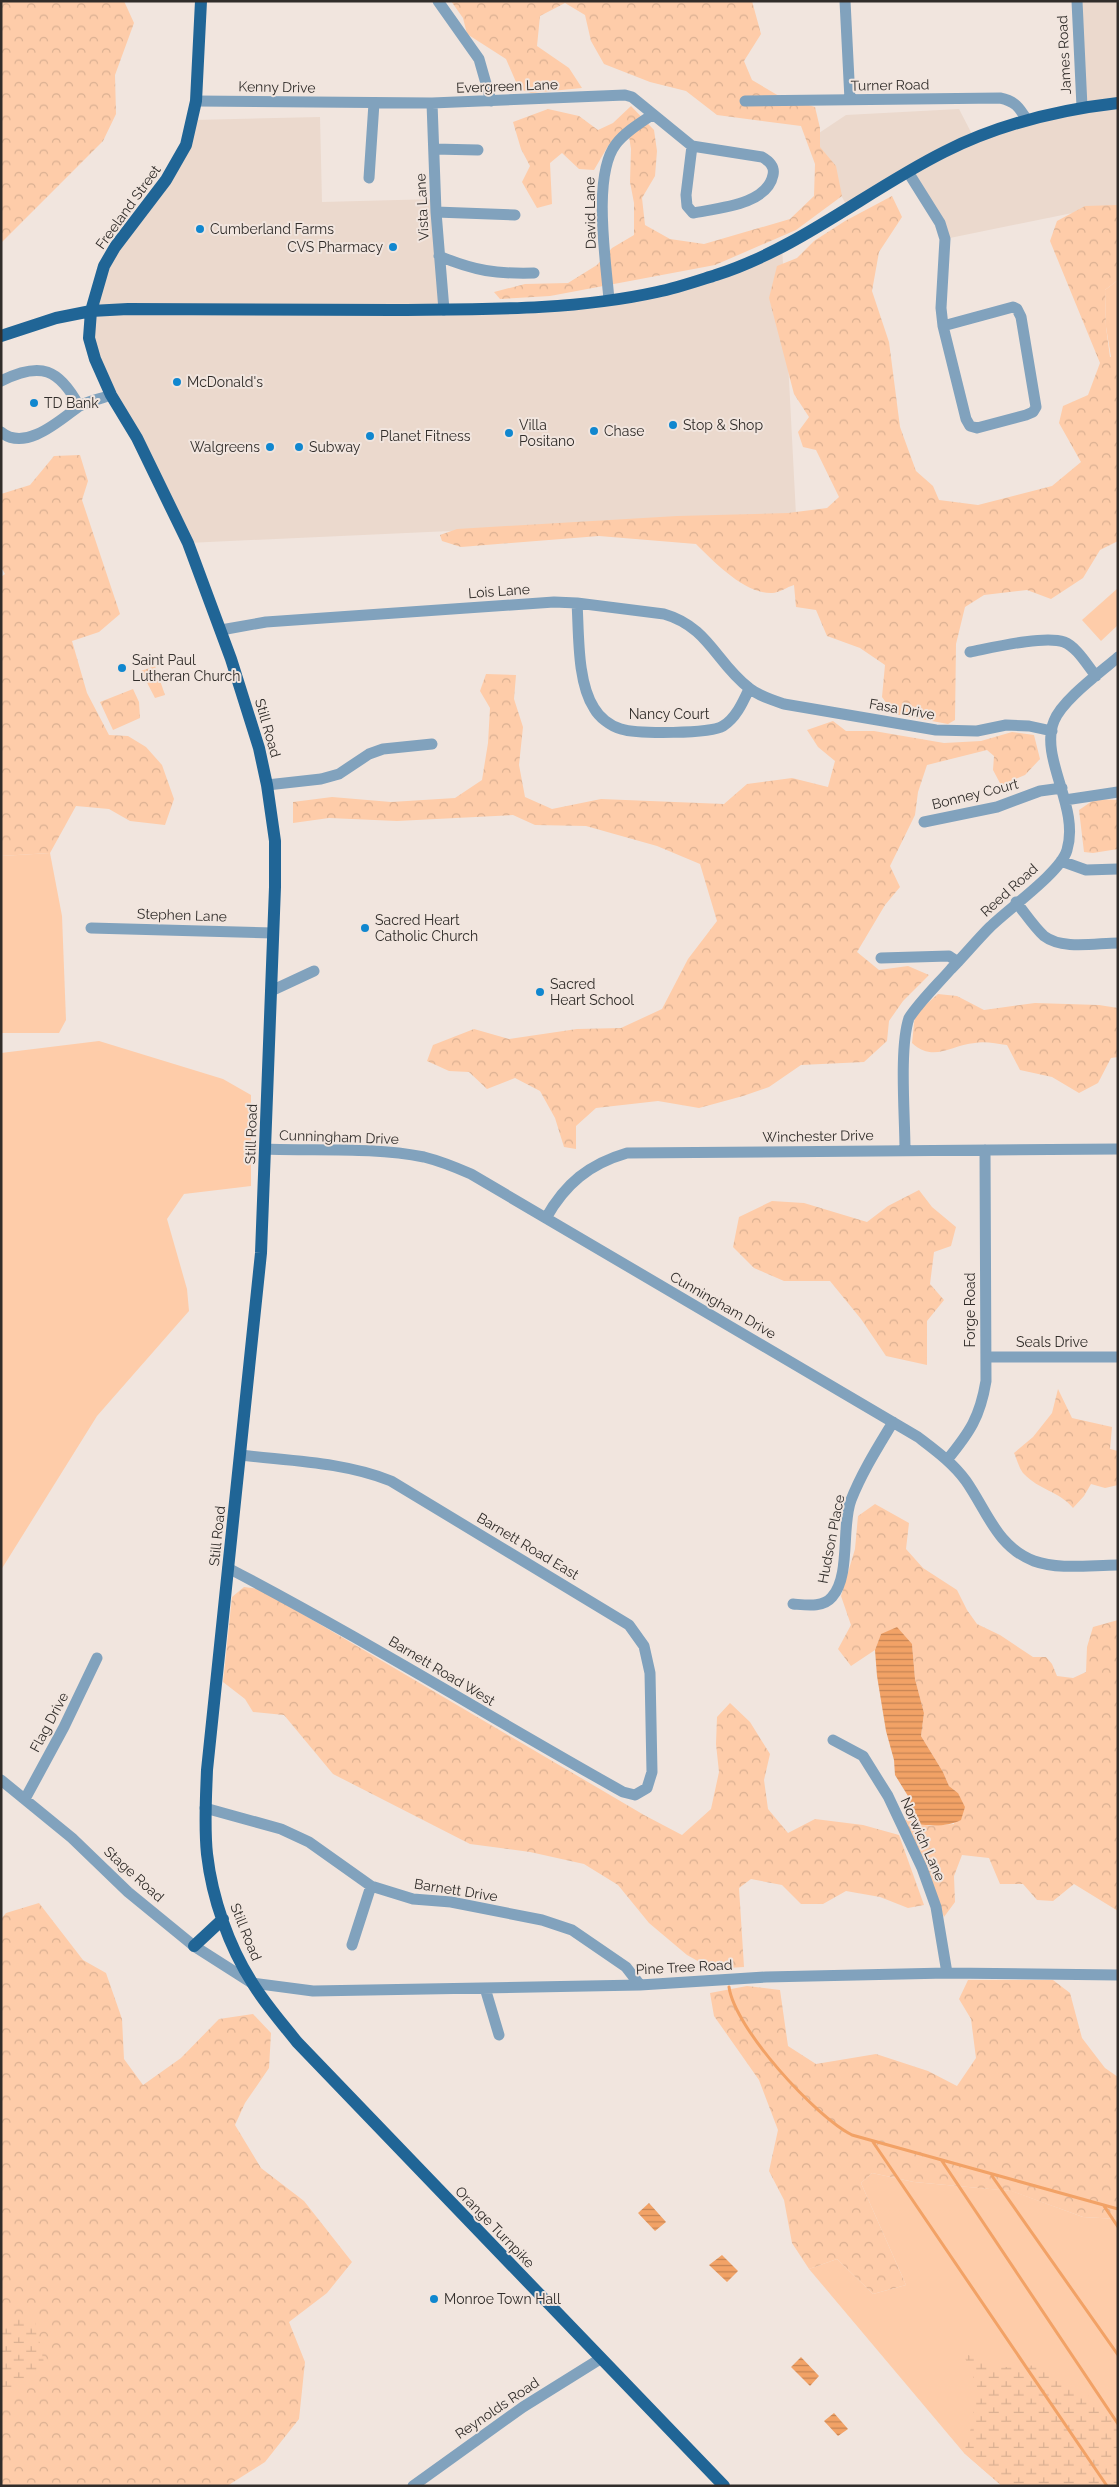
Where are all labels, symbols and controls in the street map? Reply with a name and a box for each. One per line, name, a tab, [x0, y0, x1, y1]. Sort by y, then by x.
street label: James Road	[1054, 15, 1074, 95]
street label: Evergreen Lane	[456, 76, 558, 96]
street label: Turner Road	[851, 76, 929, 94]
street label: Kenny Drive	[238, 78, 316, 96]
street label: Freeland Street	[92, 162, 164, 252]
street label: Vista Lane	[412, 173, 432, 241]
street label: David Lane	[581, 177, 599, 249]
place label: Cumberland Farms	[210, 221, 334, 237]
marker: Cumberland Farms	[194, 223, 206, 235]
place label: CVS Pharmacy	[287, 239, 383, 255]
marker: CVS Pharmacy	[387, 241, 399, 253]
place label: McDonald's	[187, 374, 263, 390]
marker: McDonald's	[171, 376, 183, 388]
place label: TD Bank	[44, 395, 99, 411]
marker: TD Bank	[28, 397, 40, 409]
place label: Villa Positano	[519, 417, 575, 449]
place label: Stop & Shop	[683, 417, 763, 433]
marker: Stop & Shop	[667, 419, 679, 431]
place label: Chase	[604, 423, 644, 439]
marker: Chase	[588, 425, 600, 437]
marker: Villa Positano	[503, 427, 515, 439]
place label: Planet Fitness	[380, 428, 471, 444]
marker: Planet Fitness	[364, 430, 376, 442]
place label: Walgreens	[190, 439, 260, 455]
place label: Subway	[309, 439, 361, 455]
marker: Walgreens	[264, 441, 276, 453]
marker: Subway	[293, 441, 305, 453]
street label: Lois Lane	[468, 581, 530, 601]
place label: Saint Paul Lutheran Church	[132, 652, 240, 684]
marker: Saint Paul Lutheran Church	[116, 662, 128, 674]
street label: Fasa Drive	[868, 695, 936, 723]
street label: Still Road	[252, 697, 284, 759]
street label: Nancy Court	[629, 706, 710, 722]
street label: Bonney Court	[930, 775, 1020, 812]
street label: Reed Road	[977, 860, 1041, 920]
street label: Stephen Lane	[137, 905, 227, 925]
place label: Sacred Heart Catholic Church	[375, 912, 478, 944]
marker: Sacred Heart Catholic Church	[359, 922, 371, 934]
place label: Sacred Heart School	[550, 976, 634, 1008]
marker: Sacred Heart School	[534, 986, 546, 998]
street label: Still Road	[242, 1104, 260, 1164]
street label: Cunningham Drive	[279, 1127, 399, 1147]
street label: Winchester Drive	[762, 1127, 874, 1145]
street label: Cunningham Drive	[667, 1268, 779, 1342]
street label: Forge Road	[962, 1273, 978, 1347]
street label: Seals Drive	[1016, 1334, 1088, 1350]
street label: Hudson Place	[815, 1493, 847, 1585]
street label: Still Road	[206, 1505, 228, 1567]
street label: Barnett Road East	[474, 1509, 582, 1583]
street label: Barnett Road West	[386, 1633, 498, 1709]
street label: Flag Drive	[27, 1689, 71, 1755]
street label: Norwich Lane	[897, 1795, 949, 1883]
street label: Stage Road	[101, 1843, 167, 1905]
street label: Barnett Drive	[413, 1875, 499, 1905]
street label: Still Road	[227, 1901, 265, 1963]
street label: Pine Tree Road	[635, 1956, 733, 1978]
street label: Orange Turnpike	[452, 2183, 538, 2271]
place label: Monroe Town Hall	[444, 2291, 561, 2307]
marker: Monroe Town Hall	[428, 2293, 440, 2305]
street label: Reynolds Road	[452, 2374, 542, 2442]

